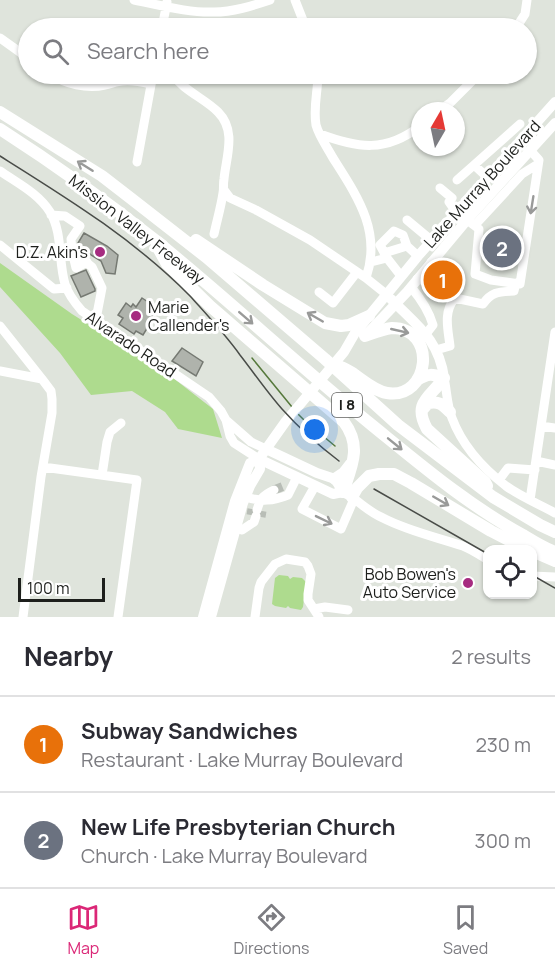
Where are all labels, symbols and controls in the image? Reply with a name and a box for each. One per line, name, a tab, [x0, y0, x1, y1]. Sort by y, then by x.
search box	[18, 18, 537, 84]
icon: search	[39, 35, 72, 68]
text: Search here	[87, 36, 209, 66]
north arrow	[411, 102, 465, 156]
street label: Lake Murray Boulevard	[419, 115, 545, 253]
one-way arrow	[77, 160, 94, 172]
street label: Mission Valley Freeway	[65, 169, 210, 289]
one-way arrow	[526, 194, 537, 214]
pin: 2	[482, 226, 522, 270]
place label: D.Z. Akin's	[16, 241, 88, 263]
marker: D.Z. Akin's	[93, 245, 107, 259]
pin: 1	[424, 258, 462, 302]
place label: Marie Callender's	[148, 296, 230, 336]
street label: Alvarado Road	[81, 306, 181, 382]
marker: Marie Callender's	[129, 309, 143, 323]
one-way arrow	[238, 311, 253, 325]
one-way arrow	[307, 311, 324, 323]
one-way arrow	[390, 326, 409, 337]
road number: I 8	[332, 393, 362, 417]
your location	[300, 415, 329, 444]
one-way arrow	[387, 437, 403, 450]
one-way arrow	[432, 495, 449, 507]
one-way arrow	[315, 515, 333, 527]
map controls	[483, 545, 537, 599]
button: locate	[483, 545, 537, 599]
place label: Bob Bowen's Auto Service	[363, 563, 456, 603]
scale bar	[18, 575, 105, 602]
marker: Bob Bowen's Auto Service	[461, 576, 475, 590]
text: 100 m	[27, 577, 70, 599]
text: Nearby	[24, 638, 113, 674]
text: 2 results	[451, 643, 531, 670]
text: Subway Sandwiches	[81, 716, 298, 746]
text: 1	[39, 731, 48, 758]
text: 230 m	[475, 731, 531, 758]
text: Restaurant · Lake Murray Boulevard	[81, 746, 403, 773]
text: New Life Presbyterian Church	[81, 812, 395, 842]
text: 2	[38, 827, 49, 854]
text: 300 m	[475, 827, 531, 854]
text: Church · Lake Murray Boulevard	[81, 842, 368, 869]
tab: Map	[67, 901, 100, 959]
tab: Directions	[234, 901, 309, 959]
tab: Saved	[443, 901, 488, 959]

